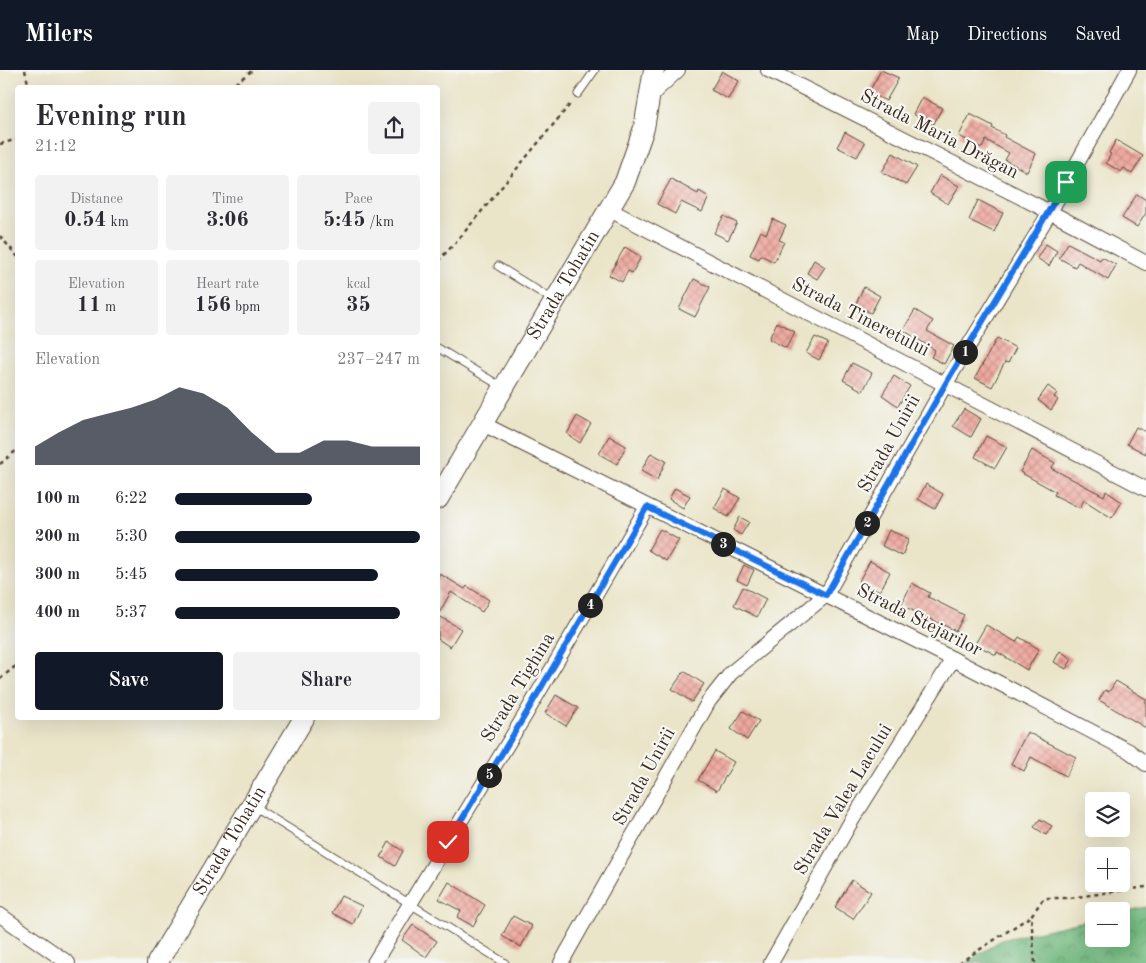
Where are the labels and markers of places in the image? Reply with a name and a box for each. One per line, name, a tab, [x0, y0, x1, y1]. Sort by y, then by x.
pin	[1045, 161, 1087, 203]
pin: 1	[952, 340, 978, 364]
pin: 2	[854, 510, 880, 536]
pin: 3	[710, 532, 736, 556]
pin: 4	[578, 592, 602, 618]
pin: 5	[476, 762, 502, 788]
pin	[427, 821, 469, 863]

